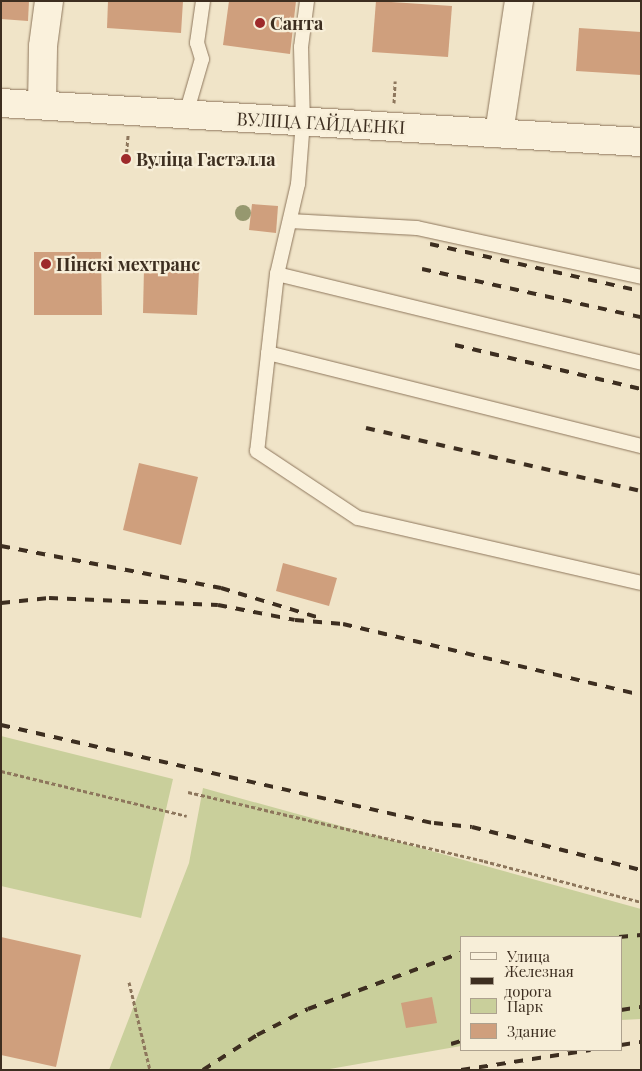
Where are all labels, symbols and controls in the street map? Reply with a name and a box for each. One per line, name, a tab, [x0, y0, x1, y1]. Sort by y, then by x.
place label: Санта	[270, 12, 323, 34]
marker: Санта	[254, 17, 266, 29]
street label: ВУЛІЦА ГАЙДАЕНКІ	[236, 108, 406, 138]
place label: Вуліца Гастэлла	[136, 148, 276, 170]
marker: Вуліца Гастэлла	[120, 153, 132, 165]
place label: Пінскі мехтранс	[56, 253, 200, 275]
marker: Пінскі мехтранс	[40, 258, 52, 270]
legend	[460, 936, 622, 1051]
text: Улица	[507, 946, 550, 966]
text: Железная дорога	[504, 961, 574, 1001]
text: Парк	[507, 996, 543, 1016]
text: Здание	[507, 1021, 556, 1041]

